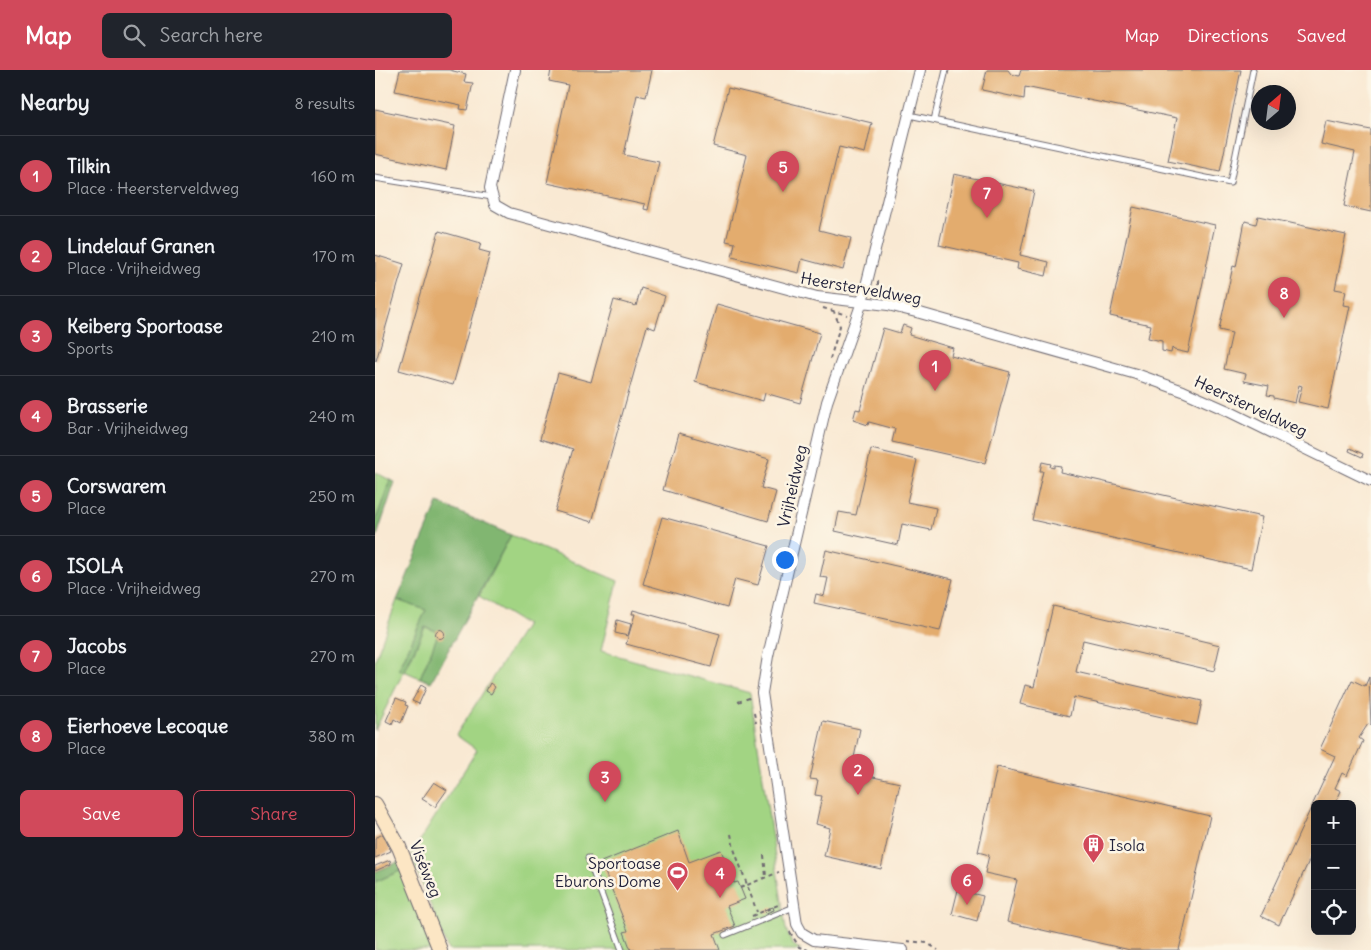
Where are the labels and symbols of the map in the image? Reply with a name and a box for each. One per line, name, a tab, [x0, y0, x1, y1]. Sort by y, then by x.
north arrow	[1251, 85, 1296, 130]
pin: 5	[767, 151, 799, 192]
pin: 7	[971, 177, 1003, 218]
street label: Heersterveldweg	[799, 268, 923, 308]
pin: 8	[1268, 277, 1300, 318]
pin: 1	[919, 350, 951, 391]
street label: Heersterveldweg	[1191, 371, 1311, 441]
street label: Vrijheidweg	[773, 443, 811, 529]
your location	[772, 547, 798, 573]
pin: 2	[842, 754, 874, 795]
pin: 3	[589, 761, 621, 802]
building icon: Isola	[1081, 833, 1105, 864]
place label: Isola	[1109, 835, 1145, 855]
street label: Viséweg	[406, 838, 446, 900]
place label: Sportoase Eburons Dome	[555, 853, 661, 891]
pin: 4	[704, 857, 736, 898]
sports icon: Sportoase Eburons Dome	[665, 860, 689, 891]
pin: 6	[951, 864, 983, 905]

